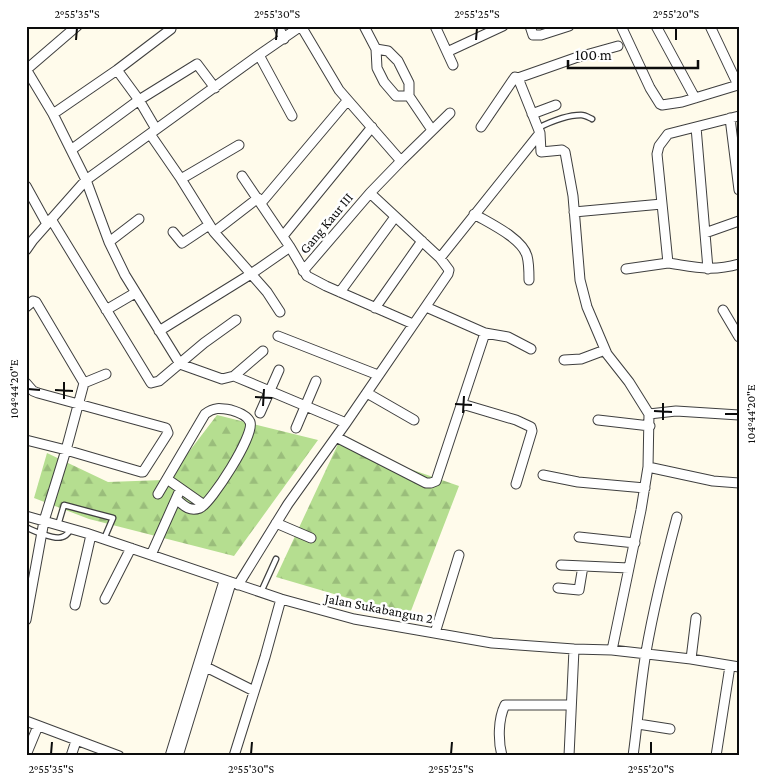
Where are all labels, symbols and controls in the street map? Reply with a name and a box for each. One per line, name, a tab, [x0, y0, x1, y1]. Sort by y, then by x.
text: 2°55'35"S	[54, 7, 100, 21]
text: 2°55'30"S	[254, 7, 300, 21]
text: 2°55'25"S	[454, 7, 500, 21]
text: 2°55'20"S	[653, 7, 700, 21]
scale bar	[568, 38, 698, 70]
text: 100 m	[575, 47, 612, 63]
street label: Gang Kaur III	[296, 189, 356, 257]
text: 104°44'20"E	[7, 359, 21, 419]
text: 104°44'20"E	[744, 384, 758, 444]
street label: Jalan Sukabangun 2	[321, 589, 435, 626]
text: 2°55'35"S	[28, 762, 74, 776]
text: 2°55'30"S	[228, 762, 274, 776]
text: 2°55'25"S	[428, 762, 474, 776]
text: 2°55'20"S	[628, 762, 675, 776]

